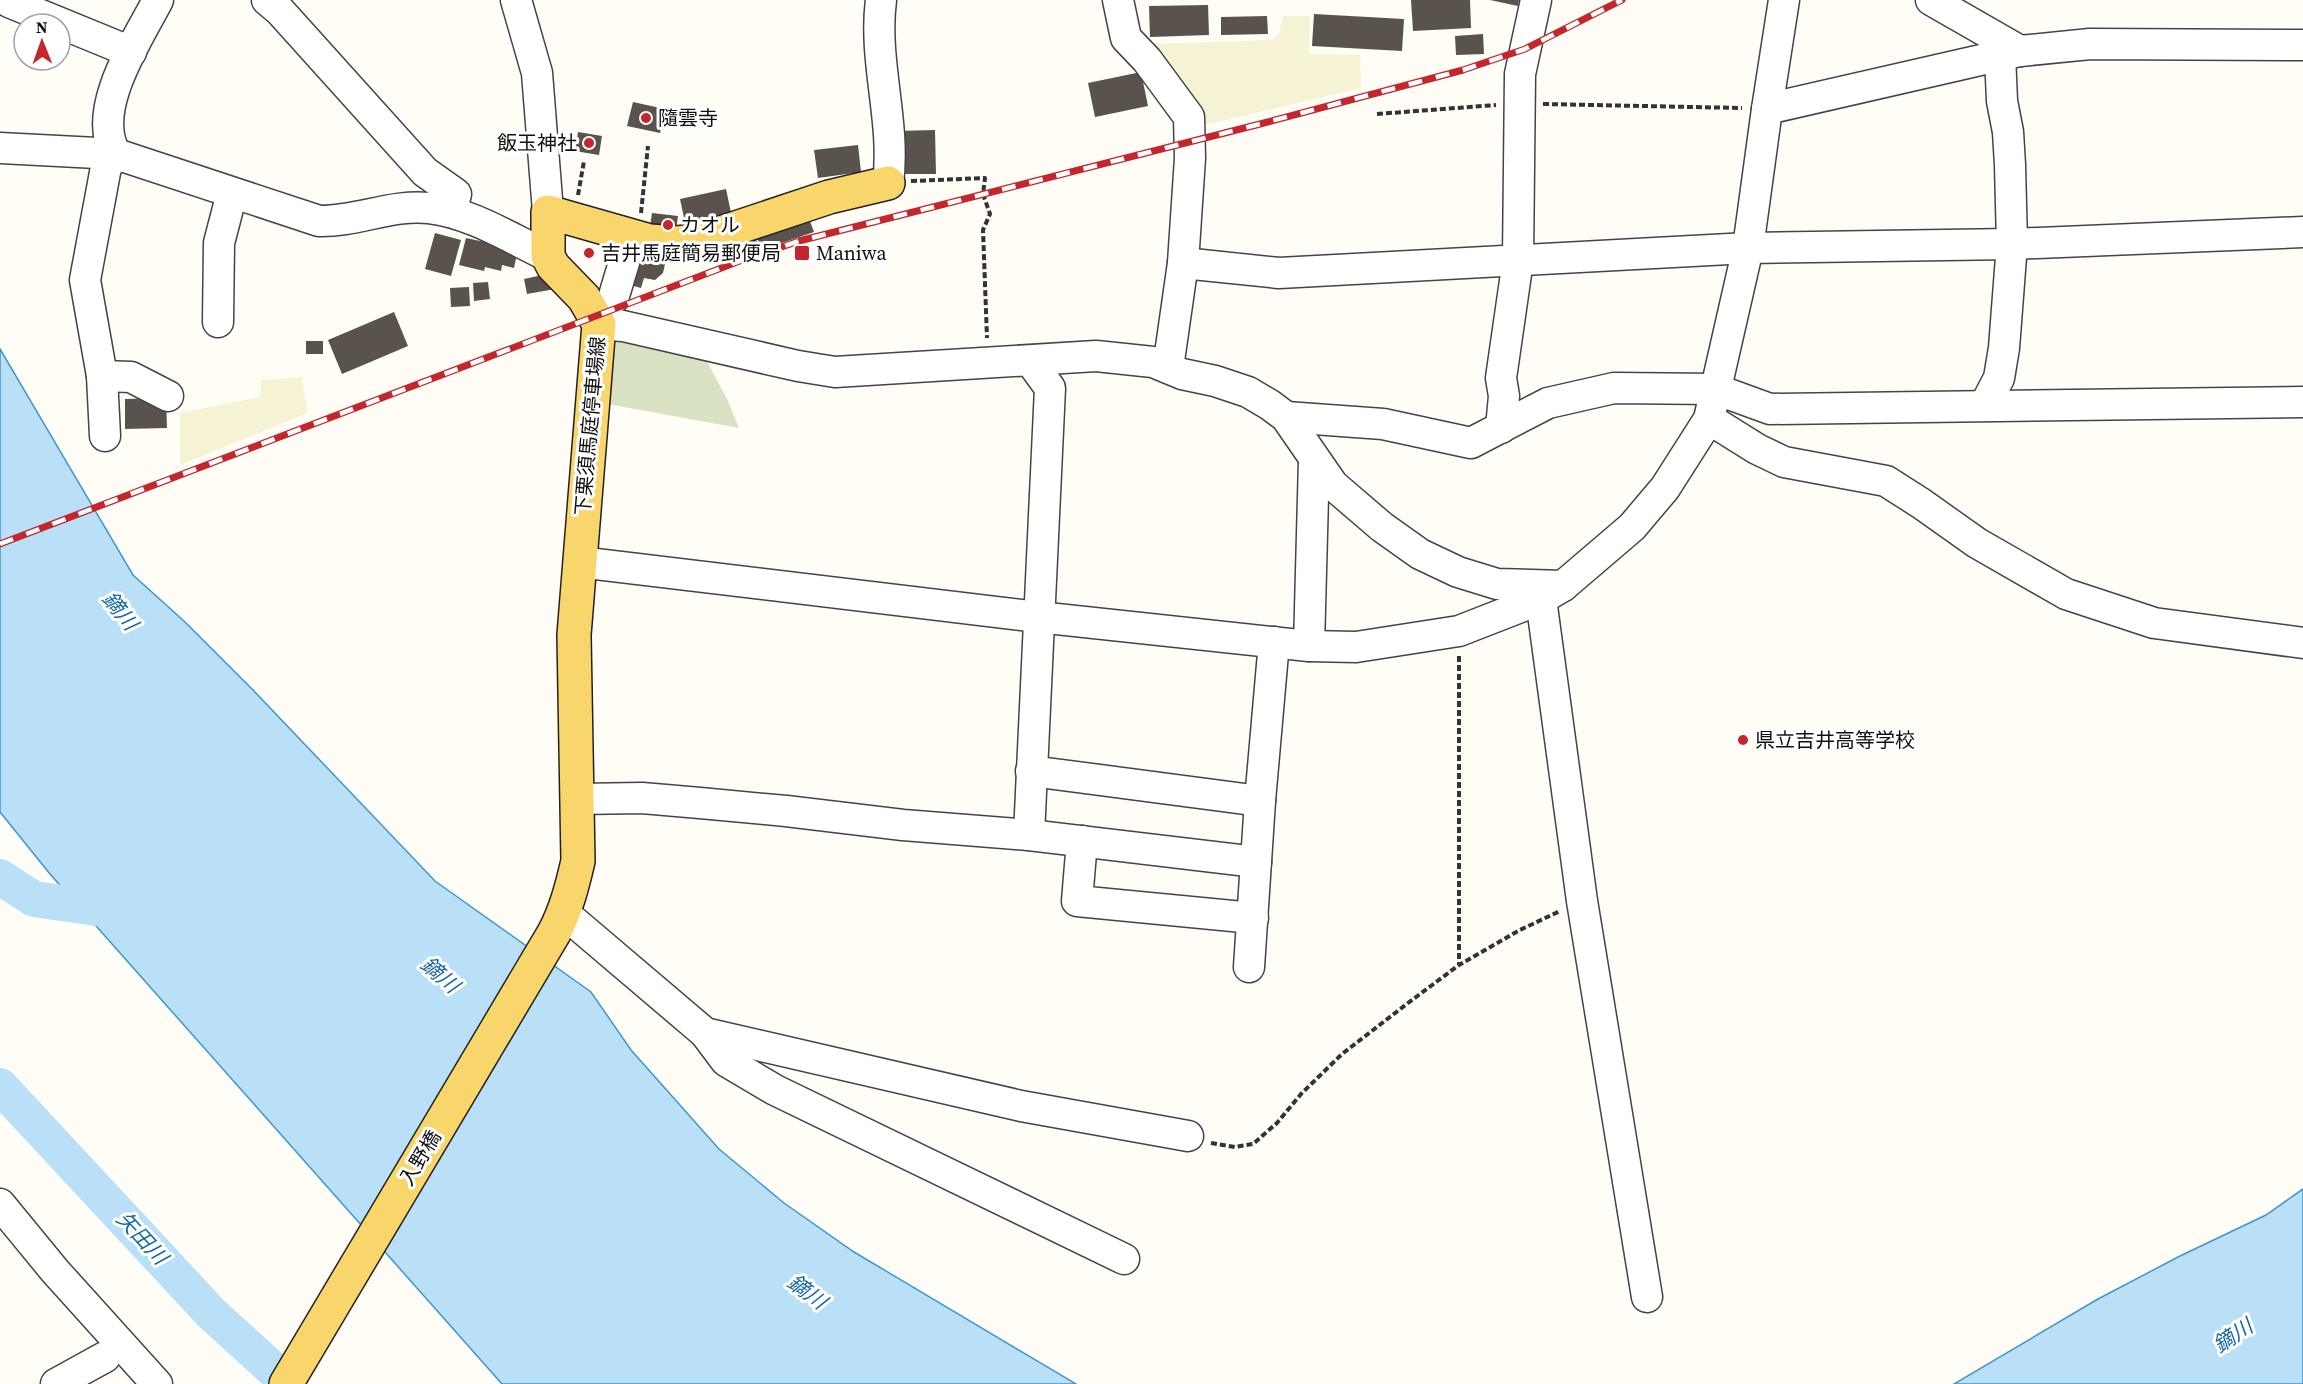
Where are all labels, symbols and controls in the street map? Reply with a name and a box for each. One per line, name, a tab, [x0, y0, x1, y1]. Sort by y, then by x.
north arrow	[12, 12, 72, 72]
text: N	[36, 16, 48, 38]
place label: 隨雲寺	[658, 104, 718, 132]
marker: 隨雲寺	[639, 111, 653, 125]
place label: 飯玉神社	[497, 129, 577, 157]
marker: 飯玉神社	[582, 136, 596, 150]
place label: カオル	[680, 211, 740, 239]
marker: カオル	[661, 218, 675, 232]
place label: 吉井馬庭簡易郵便局	[601, 239, 781, 267]
place label: Maniwa	[816, 239, 887, 267]
marker: Maniwa	[793, 244, 811, 262]
marker: 吉井馬庭簡易郵便局	[582, 246, 596, 260]
street label: 下栗須馬庭停車場線	[568, 335, 612, 517]
water label: 鏑川	[96, 585, 146, 638]
place label: 県立吉井高等学校	[1755, 726, 1915, 754]
marker: 県立吉井高等学校	[1736, 733, 1750, 747]
water label: 鏑川	[415, 950, 467, 1001]
street label: 入野橋	[393, 1125, 447, 1191]
water label: 矢田川	[110, 1205, 176, 1272]
water label: 鏑川	[782, 1267, 834, 1317]
water label: 鏑川	[2207, 1311, 2260, 1359]

